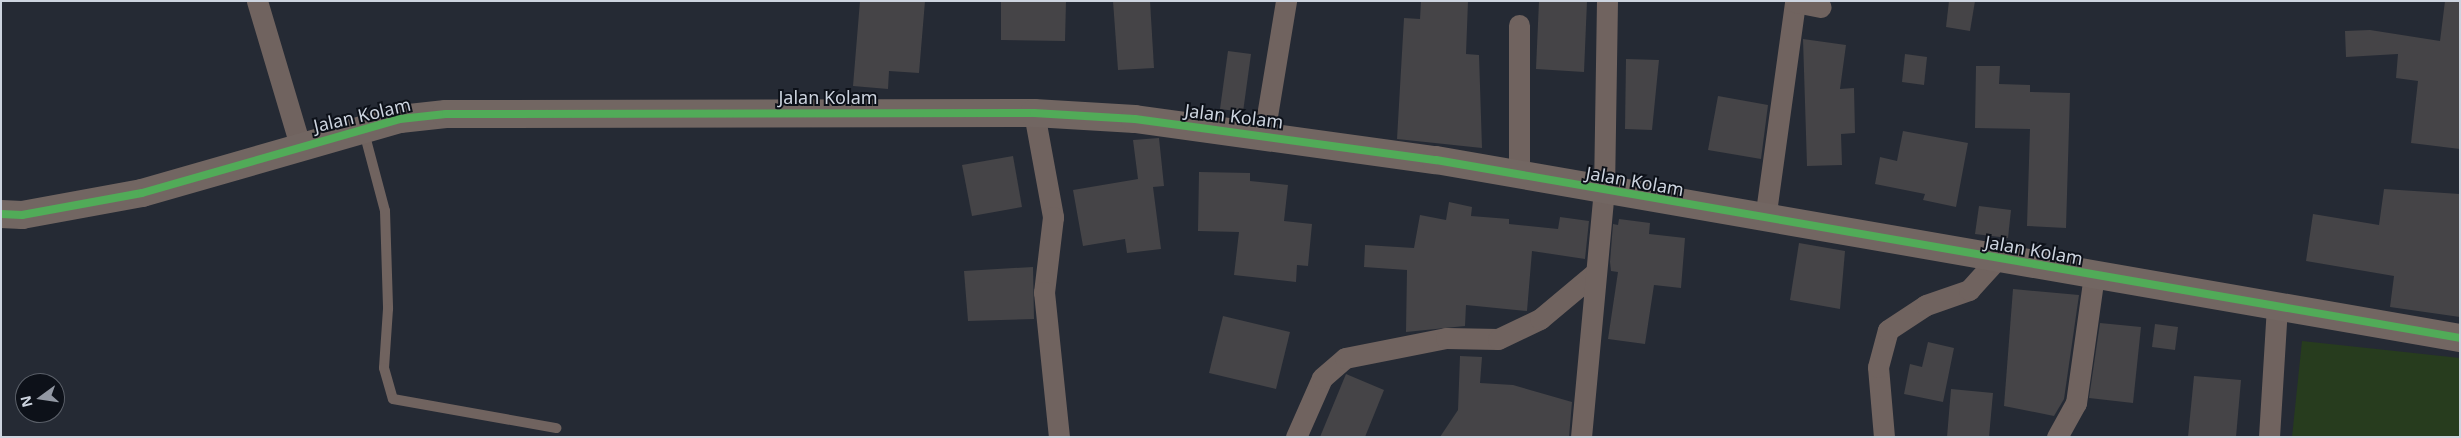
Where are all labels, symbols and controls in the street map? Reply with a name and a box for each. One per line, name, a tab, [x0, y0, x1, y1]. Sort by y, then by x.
street label: Jalan Kolam	[778, 86, 878, 108]
street label: Jalan Kolam	[311, 93, 413, 137]
street label: Jalan Kolam	[1183, 99, 1285, 133]
street label: Jalan Kolam	[1584, 162, 1686, 200]
street label: Jalan Kolam	[1983, 231, 2085, 269]
north arrow	[15, 373, 65, 423]
text: N	[15, 394, 37, 409]

